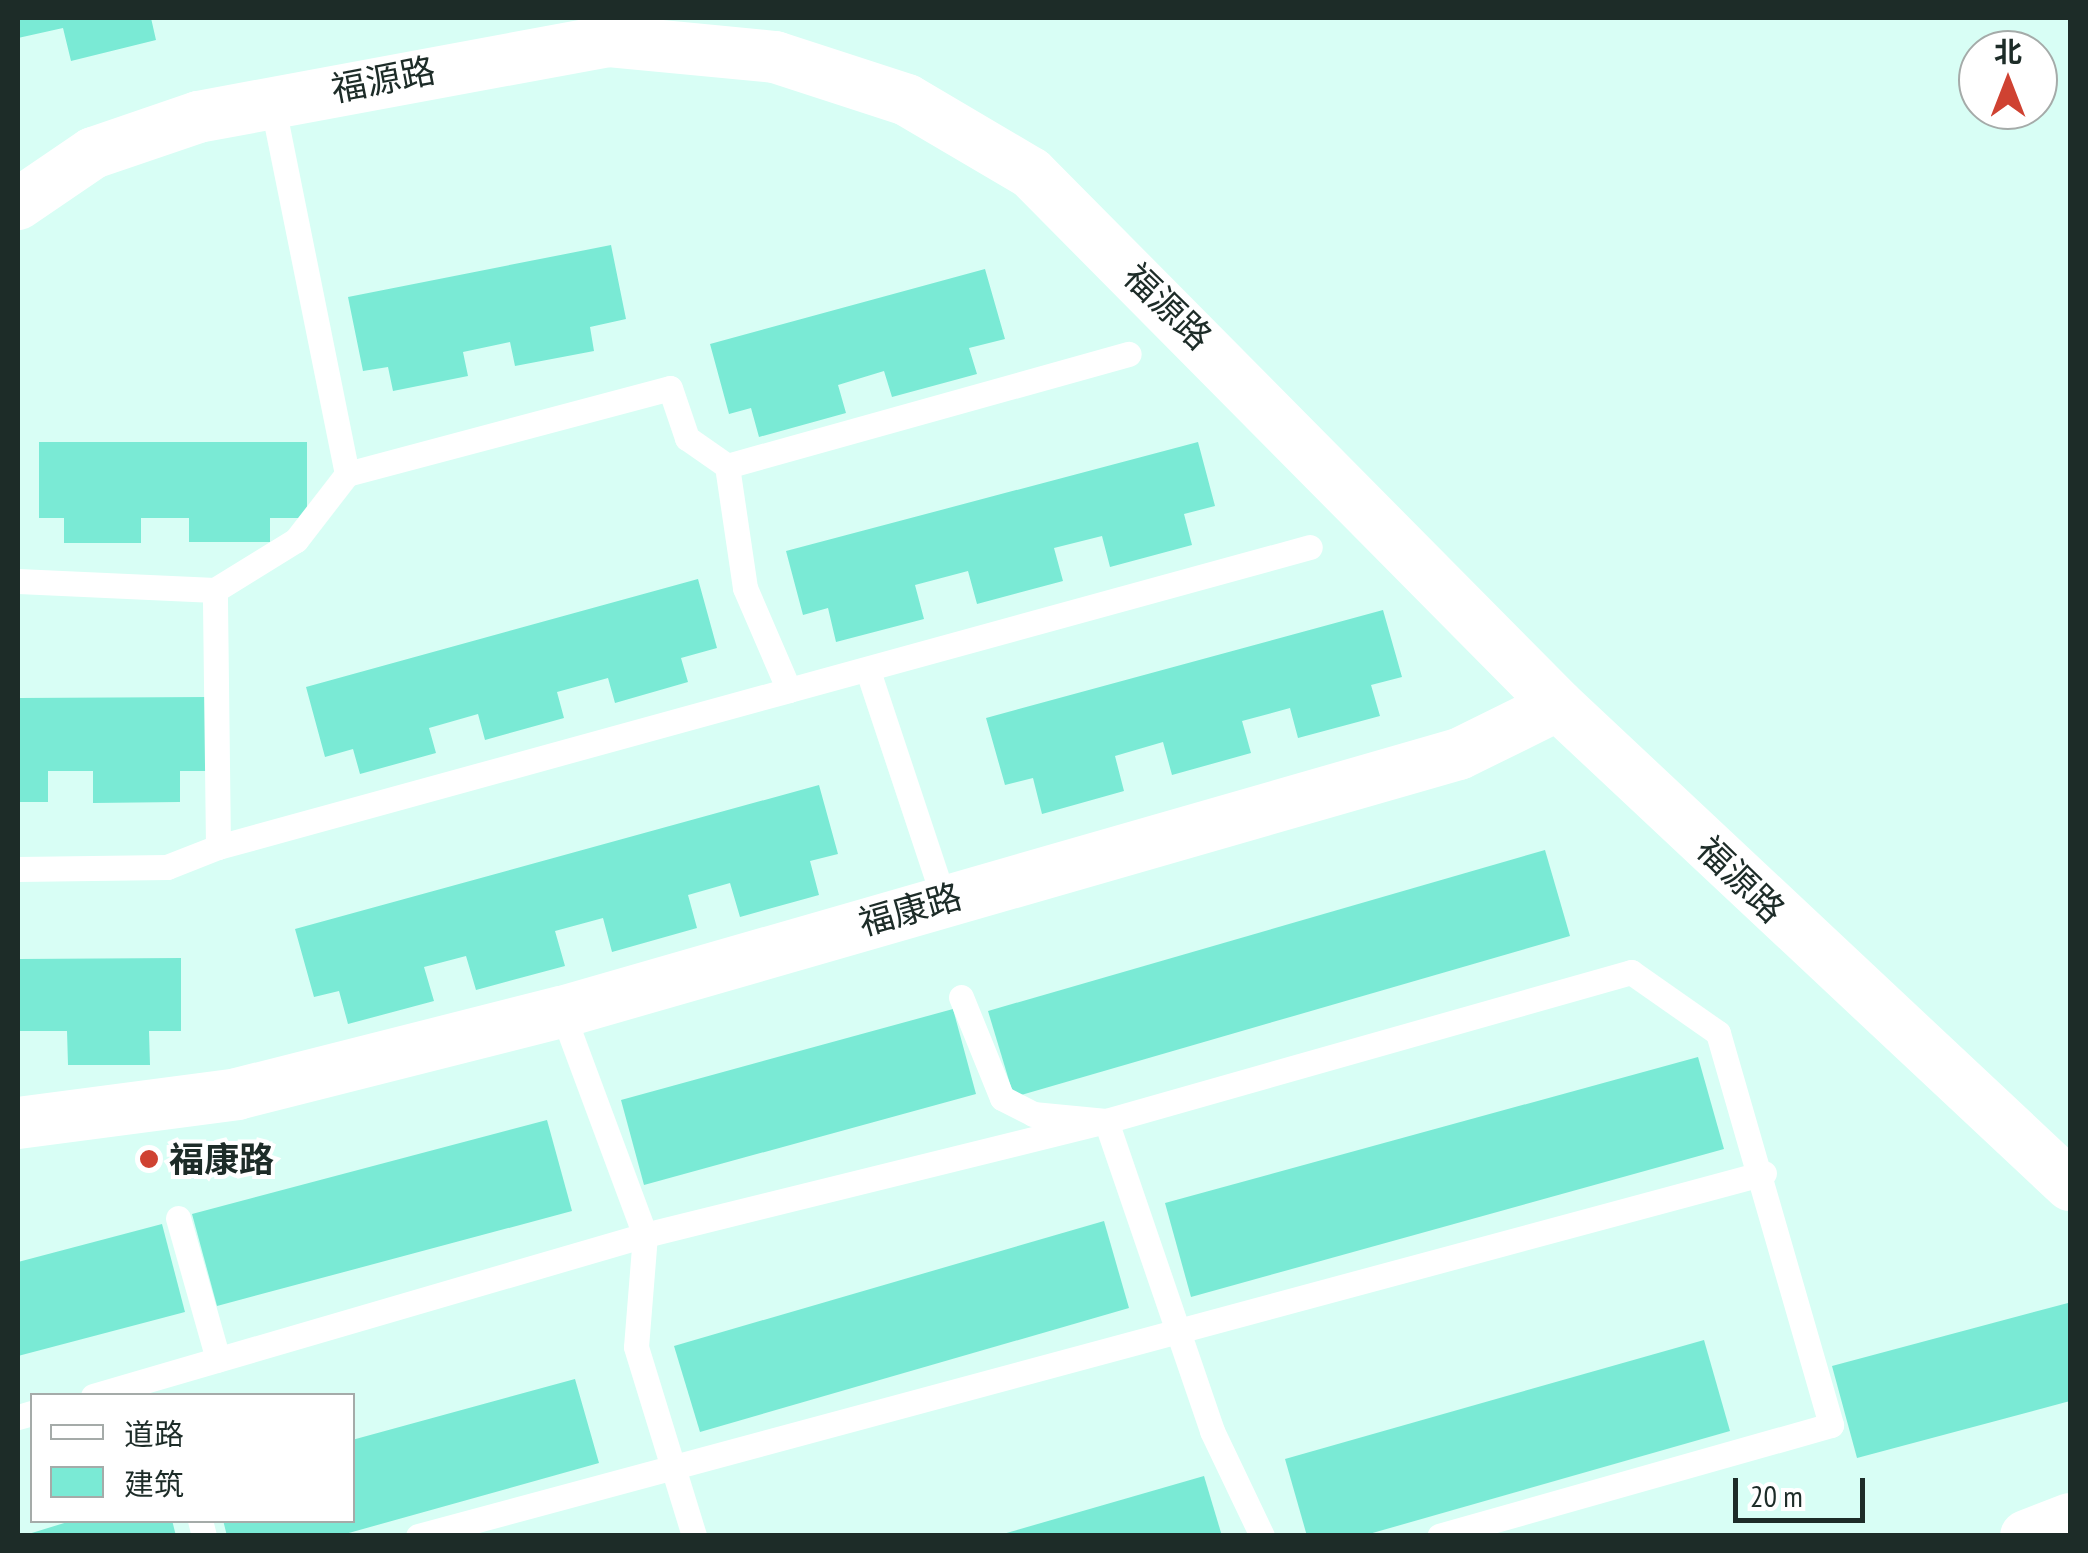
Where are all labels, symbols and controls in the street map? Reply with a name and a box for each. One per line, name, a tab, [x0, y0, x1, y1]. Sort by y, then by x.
north arrow	[1958, 30, 2058, 130]
text: 北	[1994, 33, 2022, 70]
street label: 福源路	[327, 48, 439, 110]
street label: 福源路	[1116, 254, 1220, 358]
street label: 福源路	[1689, 827, 1793, 931]
street label: 福康路	[854, 874, 966, 944]
place label: 福康路	[169, 1138, 274, 1180]
marker: 福康路	[138, 1148, 160, 1170]
legend	[30, 1393, 355, 1523]
text: 道路	[124, 1414, 184, 1453]
scale bar	[1738, 1458, 1870, 1520]
text: 建筑	[124, 1464, 184, 1503]
text: 20 m	[1750, 1476, 1803, 1515]

